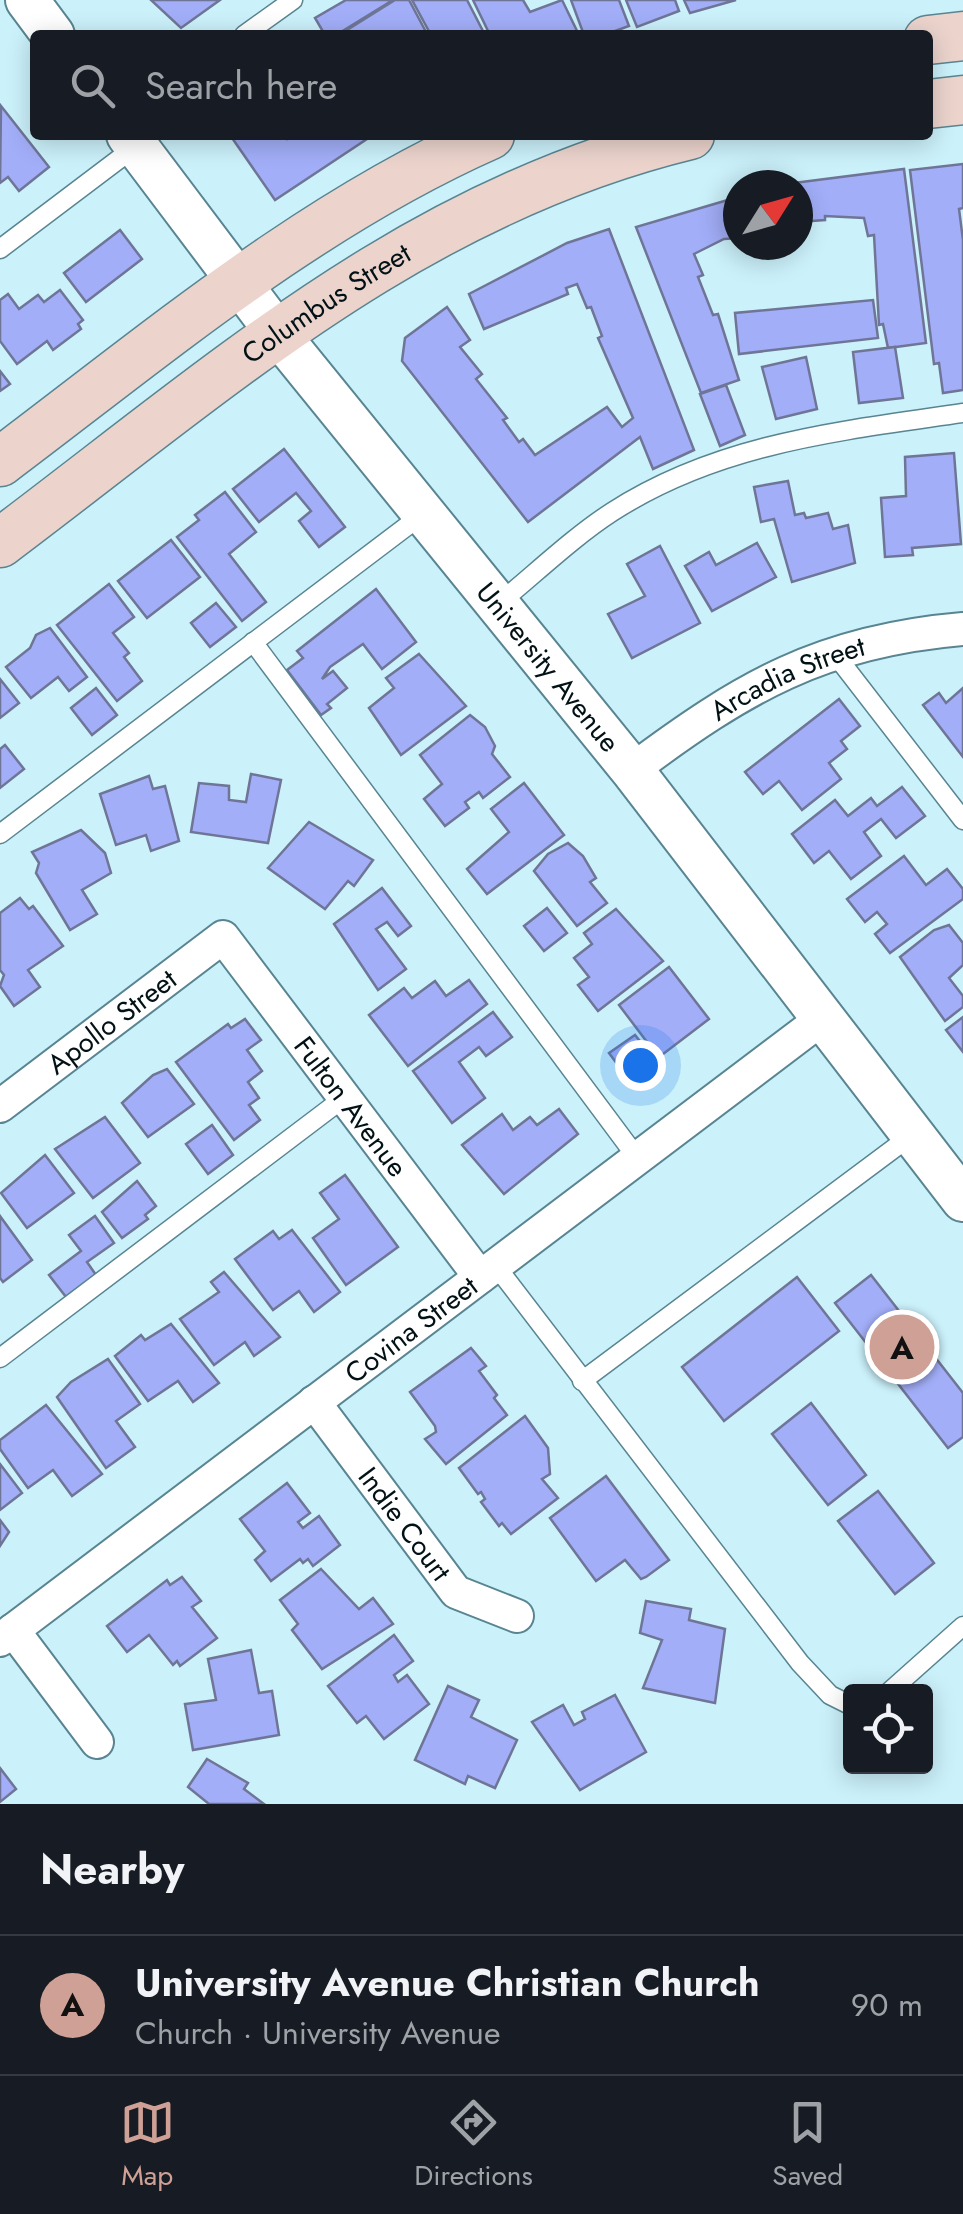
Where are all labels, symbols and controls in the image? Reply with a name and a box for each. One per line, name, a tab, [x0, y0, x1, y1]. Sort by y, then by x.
search box	[30, 30, 933, 140]
icon: search	[65, 58, 120, 113]
text: Search here	[145, 58, 337, 113]
north arrow	[723, 170, 813, 260]
street label: Columbus Street	[233, 232, 418, 374]
street label: University Avenue	[467, 573, 630, 761]
street label: Arcadia Street	[702, 625, 869, 731]
street label: Apollo Street	[38, 959, 185, 1084]
street label: Fulton Avenue	[284, 1027, 418, 1185]
your location	[615, 1040, 666, 1091]
street label: Covina Street	[336, 1266, 486, 1393]
pin: A	[870, 1310, 934, 1384]
street label: Indie Court	[349, 1458, 461, 1590]
map controls	[843, 1684, 933, 1774]
button: locate	[843, 1684, 933, 1774]
text: Nearby	[40, 1839, 184, 1900]
text: University Avenue Christian Church	[135, 1955, 760, 2010]
text: A	[61, 1982, 84, 2028]
text: 90 m	[851, 1982, 923, 2028]
text: Church · University Avenue	[135, 2010, 500, 2056]
tab: Map	[120, 2095, 175, 2196]
tab: Directions	[414, 2095, 533, 2196]
tab: Saved	[772, 2095, 843, 2196]

